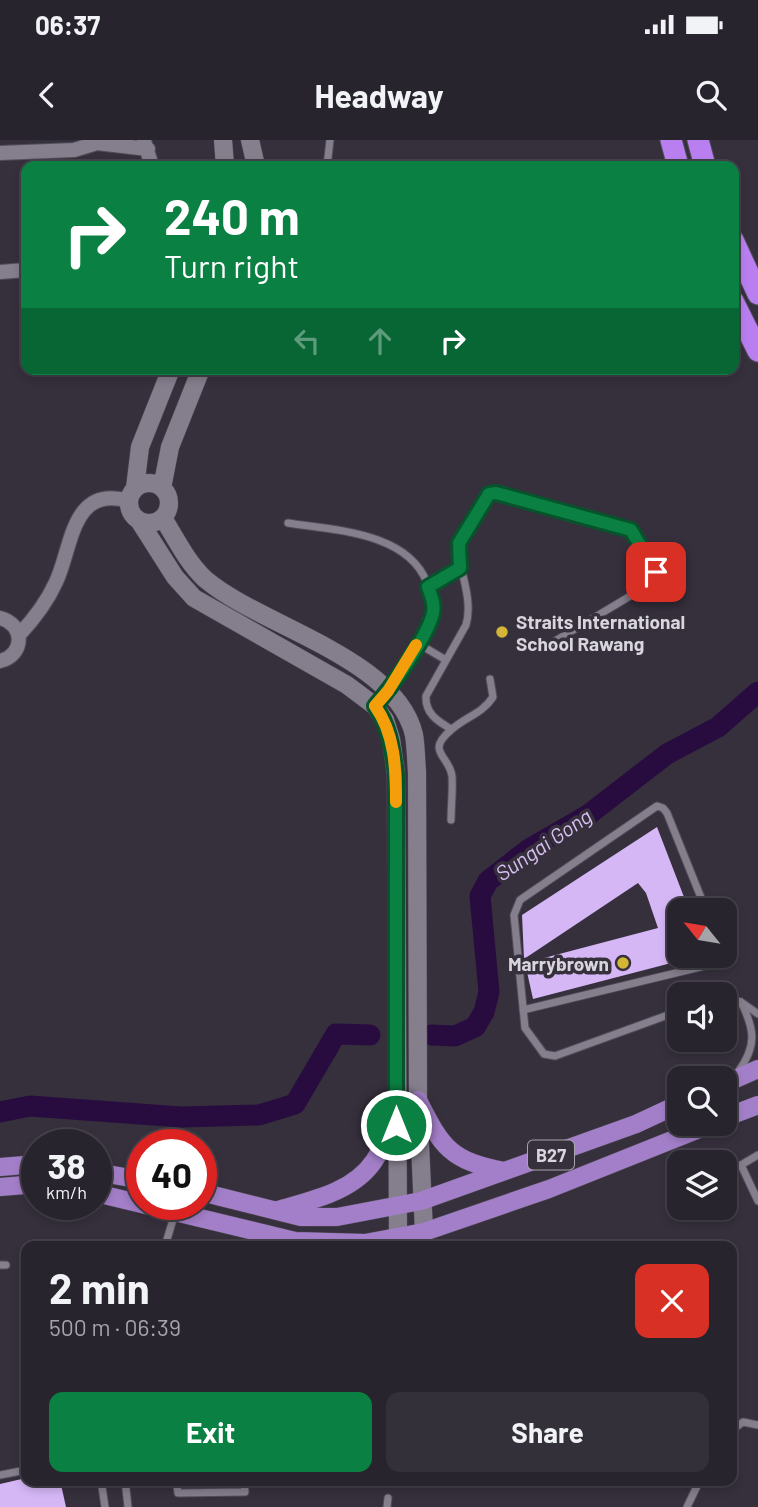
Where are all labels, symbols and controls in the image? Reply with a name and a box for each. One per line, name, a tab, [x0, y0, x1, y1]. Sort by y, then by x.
text: 06:37	[35, 9, 100, 40]
icon: back	[28, 76, 66, 114]
text: Headway	[314, 76, 444, 114]
icon: search	[692, 76, 730, 114]
text: 240 m	[164, 186, 300, 245]
icon: right	[49, 189, 140, 280]
text: Turn right	[164, 246, 299, 284]
icon: left	[288, 322, 326, 360]
icon: ahead	[361, 322, 399, 360]
icon: right	[434, 322, 472, 360]
pin	[626, 542, 686, 602]
icon: arrive	[637, 553, 675, 591]
place label: Straits International School Rawang	[516, 610, 685, 655]
marker: Straits International School Rawang	[494, 624, 510, 640]
water label: Sungai Gong	[490, 803, 596, 885]
north arrow	[667, 898, 737, 968]
map controls	[667, 898, 737, 1220]
place label: Marrybrown	[508, 952, 609, 975]
marker: Marrybrown	[615, 955, 631, 971]
button: sound	[667, 982, 737, 1052]
button: search	[667, 1066, 737, 1136]
position arrow	[359, 1088, 433, 1162]
speed limit sign: 40	[126, 1129, 217, 1220]
road number: B27	[528, 1140, 574, 1170]
text: 38	[48, 1144, 85, 1186]
button: layers	[667, 1150, 737, 1220]
text: km/h	[46, 1181, 87, 1203]
text: 2 min	[49, 1262, 150, 1312]
button: close	[635, 1264, 709, 1338]
text: 500 m · 06:39	[49, 1313, 181, 1341]
button: Exit	[49, 1392, 372, 1472]
button: Share	[386, 1392, 709, 1472]

